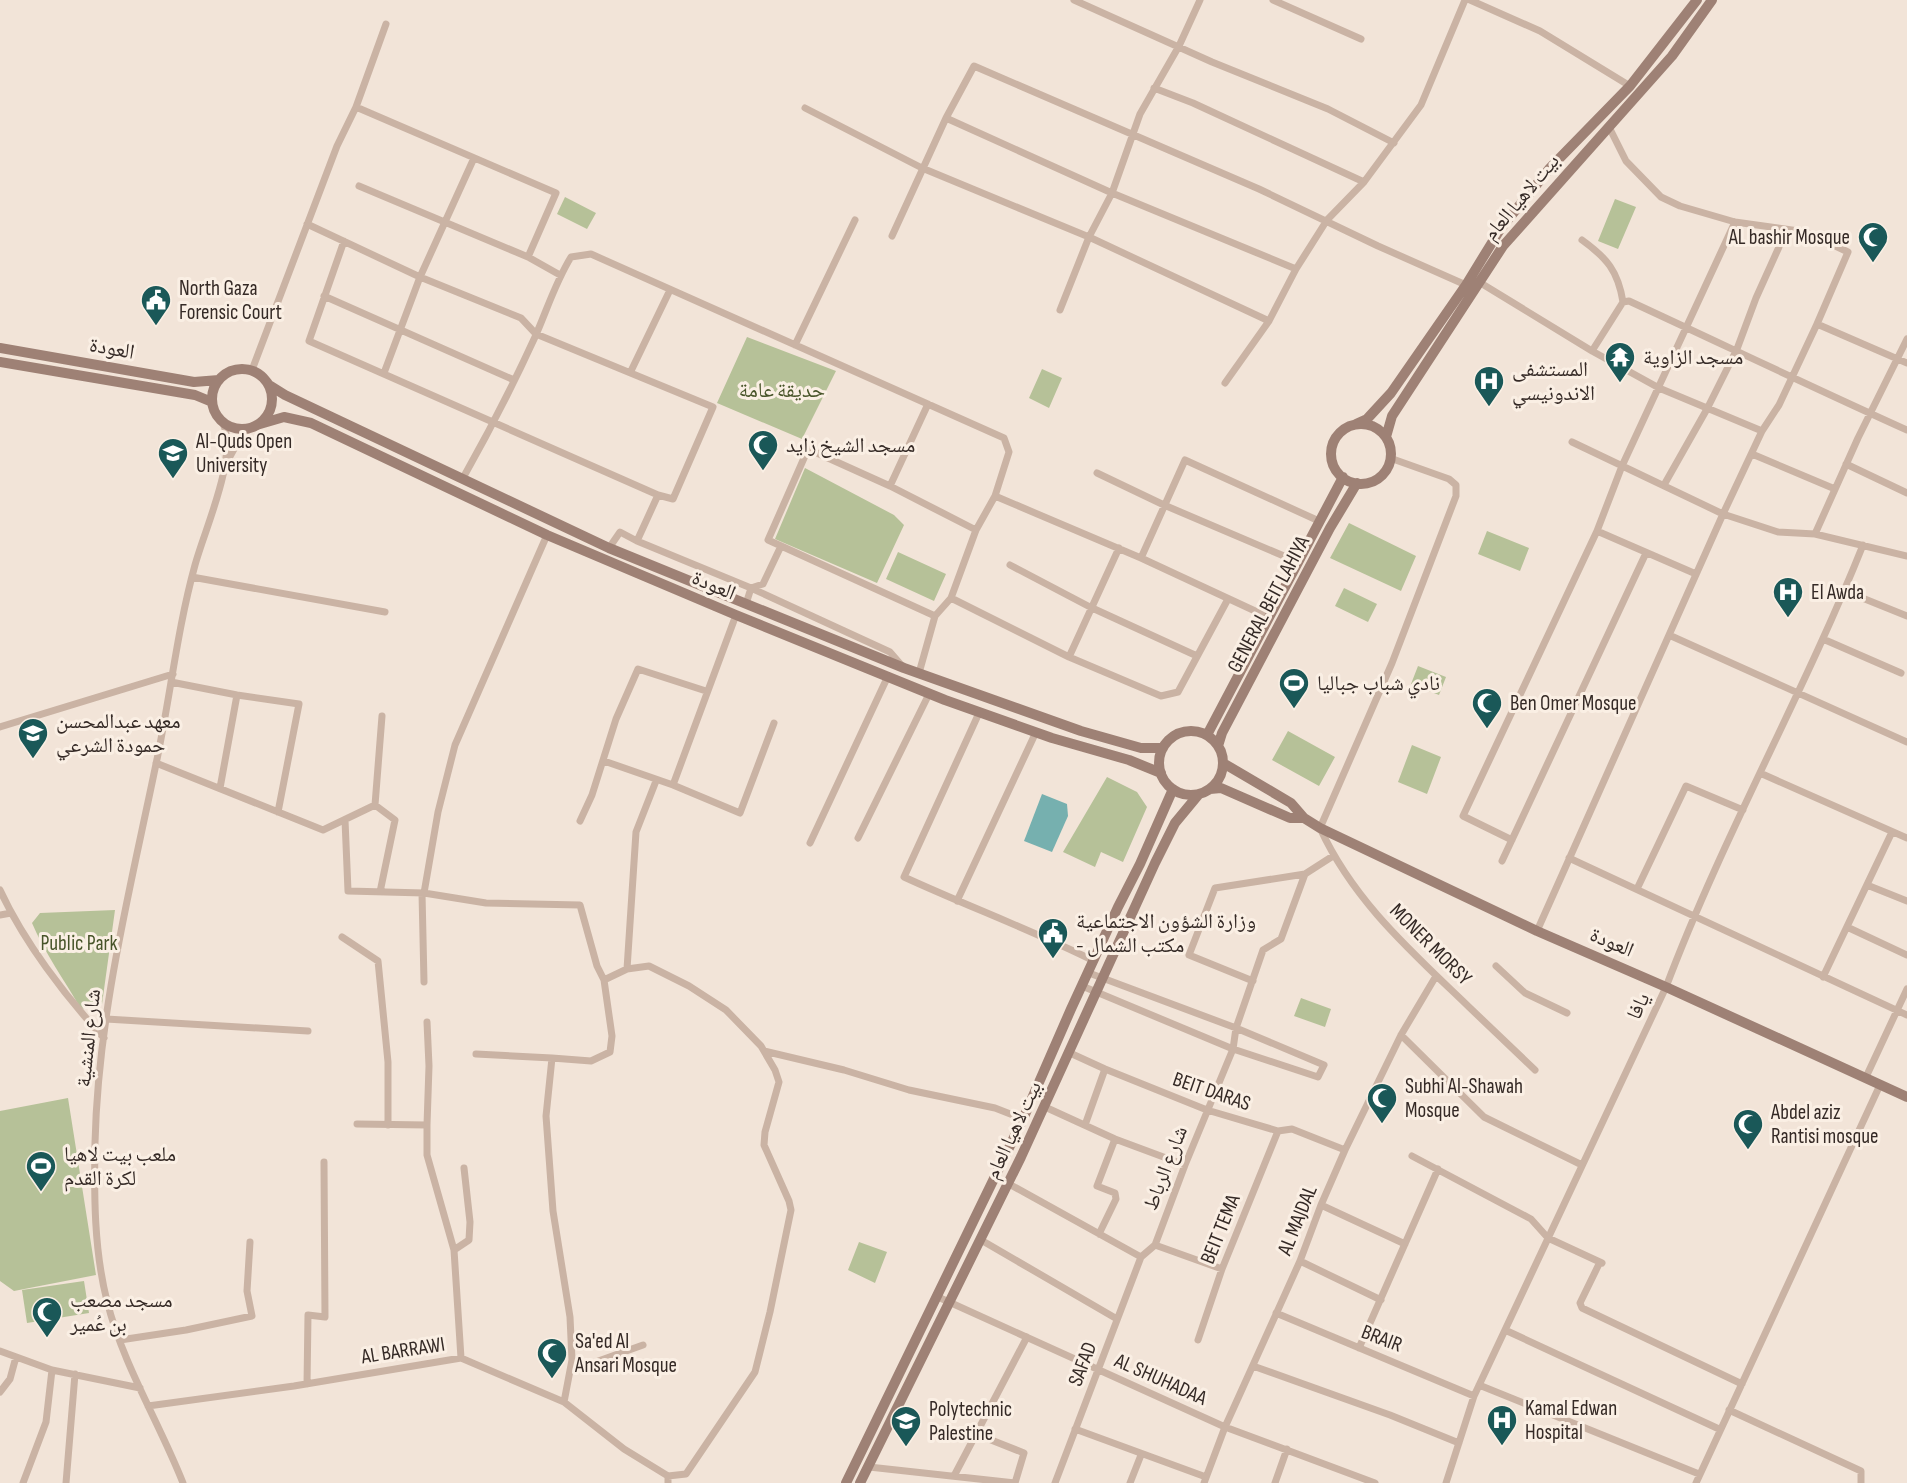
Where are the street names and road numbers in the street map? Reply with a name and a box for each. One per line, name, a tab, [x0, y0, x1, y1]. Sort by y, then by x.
street label: بيت لاهيا العام	[1478, 149, 1566, 246]
street label: العودة	[87, 332, 136, 365]
street label: GENERAL BEIT LAHIYA	[1222, 531, 1315, 677]
street label: العودة	[688, 565, 740, 606]
street label: MONER MORSY	[1385, 898, 1477, 991]
street label: العودة	[1586, 922, 1638, 963]
street label: شارع المنشية	[71, 988, 106, 1088]
street label: يافا	[1621, 989, 1655, 1024]
street label: BEIT DARAS	[1170, 1067, 1254, 1116]
street label: بيت لاهيا العام	[980, 1077, 1048, 1184]
street label: شارع الرباط	[1138, 1122, 1193, 1214]
street label: AL MAJDAL	[1272, 1181, 1323, 1260]
street label: BEIT TEMA	[1195, 1190, 1246, 1268]
street label: BRAIR	[1358, 1319, 1406, 1358]
street label: AL BARRAWI	[359, 1332, 447, 1370]
street label: SAFAD	[1063, 1339, 1102, 1390]
street label: AL SHUHADAA	[1110, 1348, 1212, 1411]

